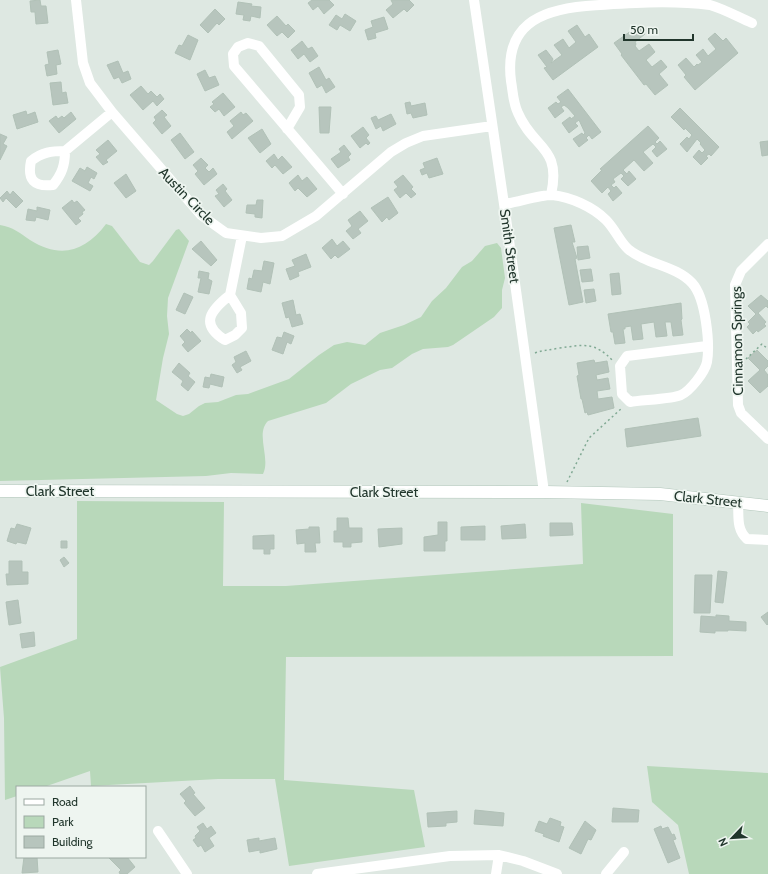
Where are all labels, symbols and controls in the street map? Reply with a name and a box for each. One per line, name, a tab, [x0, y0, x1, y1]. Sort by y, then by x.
scale bar	[624, 16, 693, 42]
text: 50 m	[630, 22, 658, 37]
street label: Austin Circle	[155, 163, 219, 229]
street label: Smith Street	[496, 208, 524, 285]
street label: Cinnamon Springs	[727, 286, 747, 396]
street label: Clark Street	[26, 482, 95, 500]
street label: Clark Street	[350, 483, 419, 501]
street label: Clark Street	[673, 486, 743, 512]
legend	[16, 786, 146, 858]
text: Road	[52, 794, 78, 809]
text: Park	[52, 814, 74, 829]
north arrow	[712, 818, 752, 858]
text: Building	[52, 834, 94, 849]
text: N	[715, 836, 731, 849]

